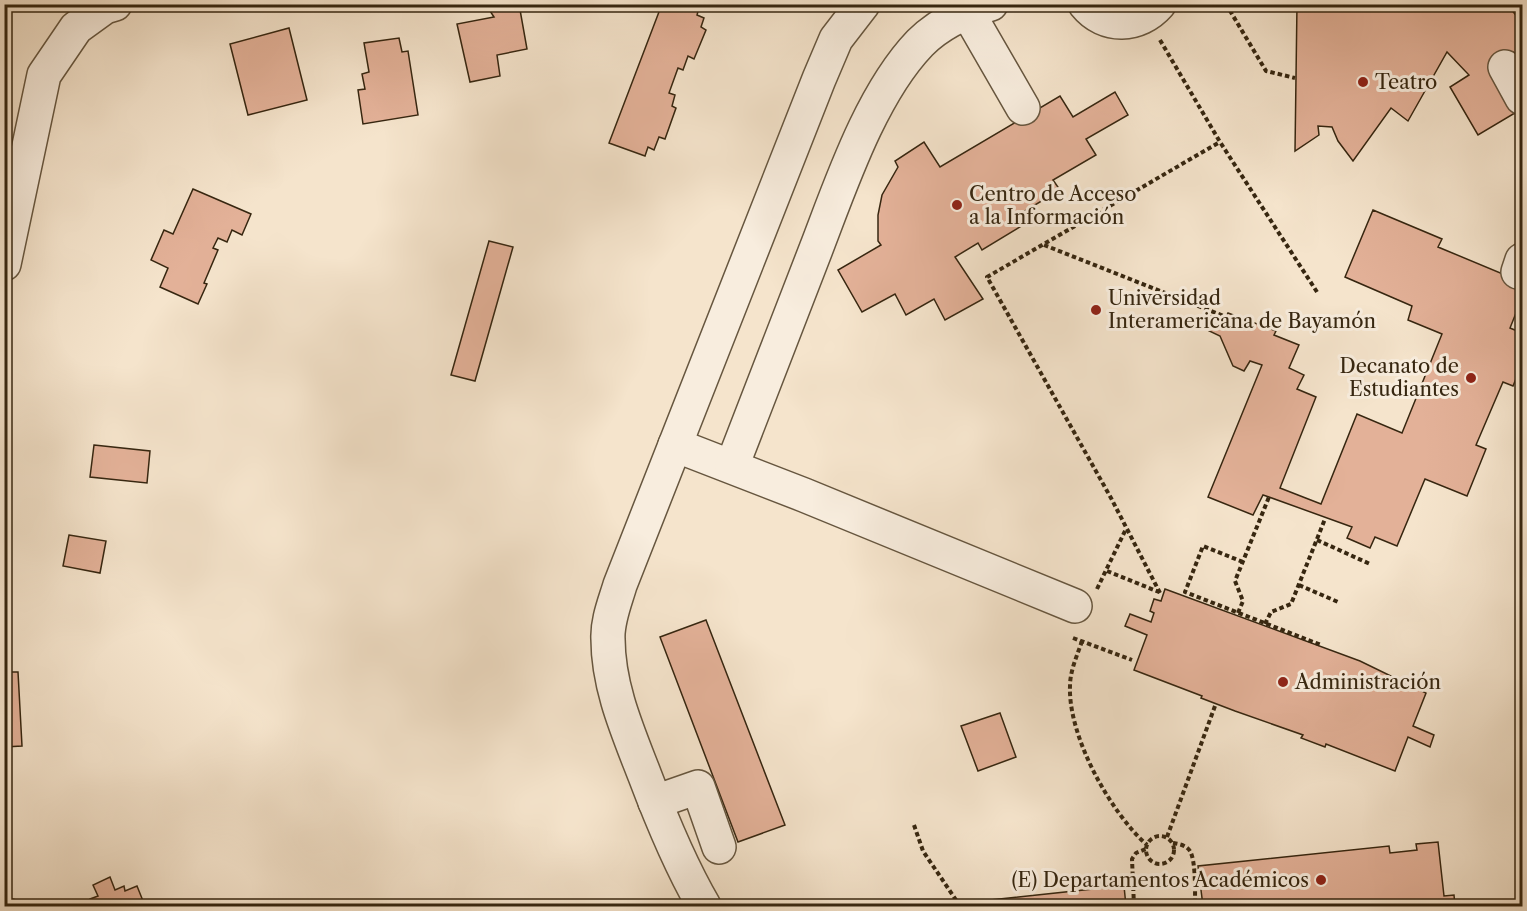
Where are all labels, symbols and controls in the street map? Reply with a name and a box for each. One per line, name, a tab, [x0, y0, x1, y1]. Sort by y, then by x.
place label: Teatro	[1375, 70, 1437, 94]
marker: Teatro	[1356, 75, 1370, 89]
place label: Centro de Acceso a la Información	[969, 182, 1137, 229]
marker: Centro de Acceso a la Información	[950, 198, 964, 212]
place label: Universidad Interamericana de Bayamón	[1108, 286, 1376, 333]
marker: Universidad Interamericana de Bayamón	[1089, 303, 1103, 317]
place label: Decanato de Estudiantes	[1339, 354, 1459, 401]
marker: Decanato de Estudiantes	[1464, 371, 1478, 385]
place label: Administración	[1294, 670, 1441, 694]
marker: Administración	[1276, 675, 1290, 689]
place label: (E) Departamentos Académicos	[1011, 868, 1309, 892]
marker: (E) Departamentos Académicos	[1314, 873, 1328, 887]

